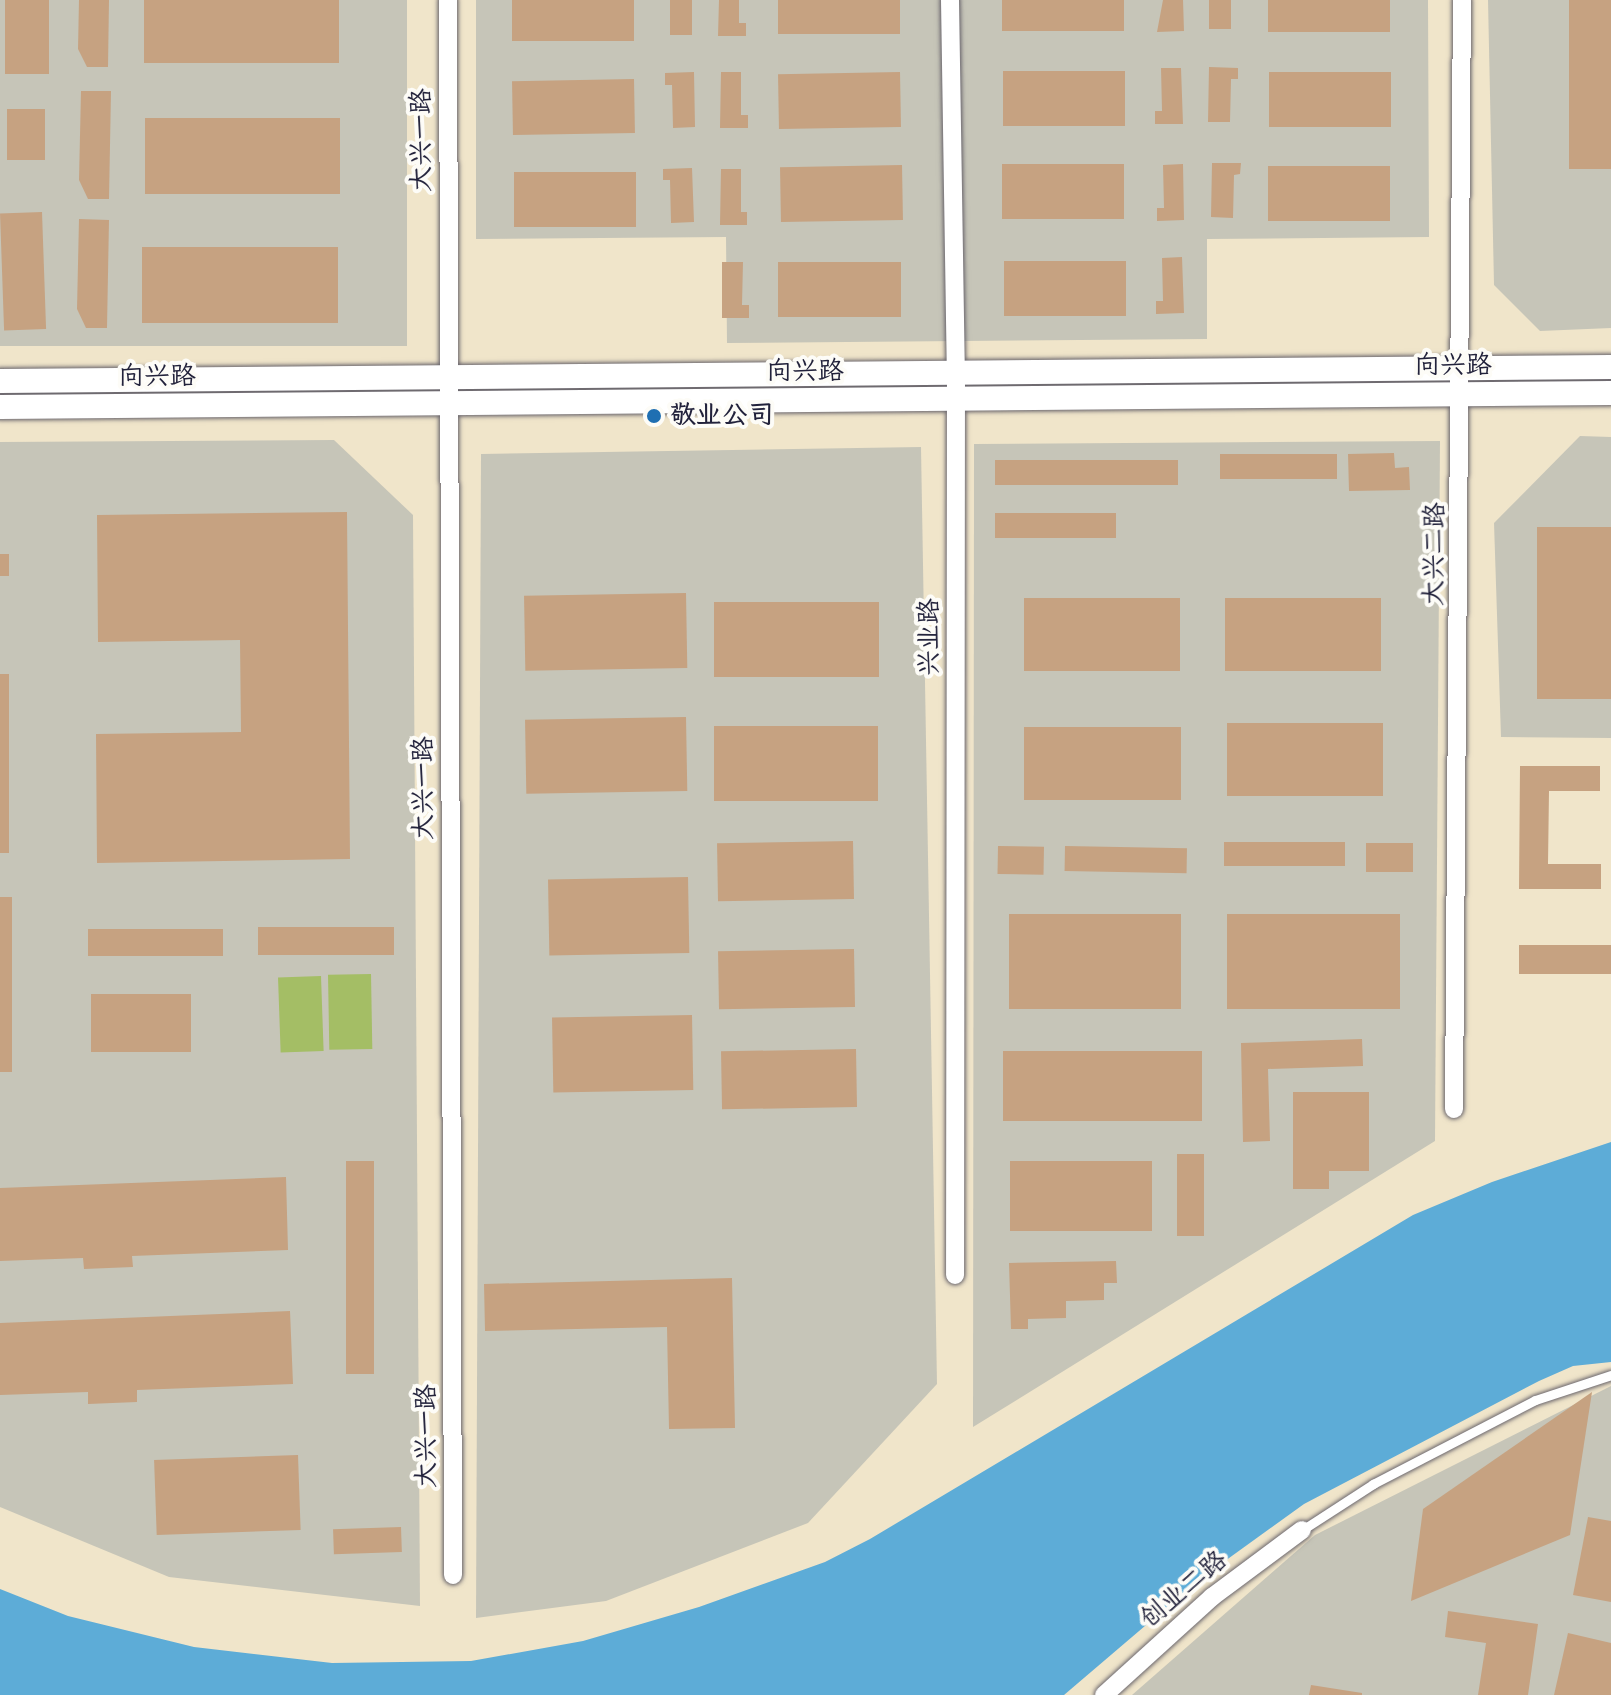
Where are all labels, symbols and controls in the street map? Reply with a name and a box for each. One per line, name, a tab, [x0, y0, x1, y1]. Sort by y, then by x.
street label: 大兴一路	[406, 88, 438, 192]
street label: 向兴路	[1414, 350, 1492, 382]
street label: 向兴路	[766, 356, 844, 388]
street label: 向兴路	[118, 361, 196, 393]
place label: 敬业公司	[670, 400, 774, 432]
marker: 敬业公司	[645, 407, 663, 425]
street label: 大兴二路	[1418, 502, 1452, 606]
street label: 兴业路	[914, 598, 946, 676]
street label: 大兴一路	[408, 736, 440, 840]
street label: 大兴一路	[411, 1384, 443, 1488]
street label: 创业二路	[1134, 1545, 1234, 1635]

